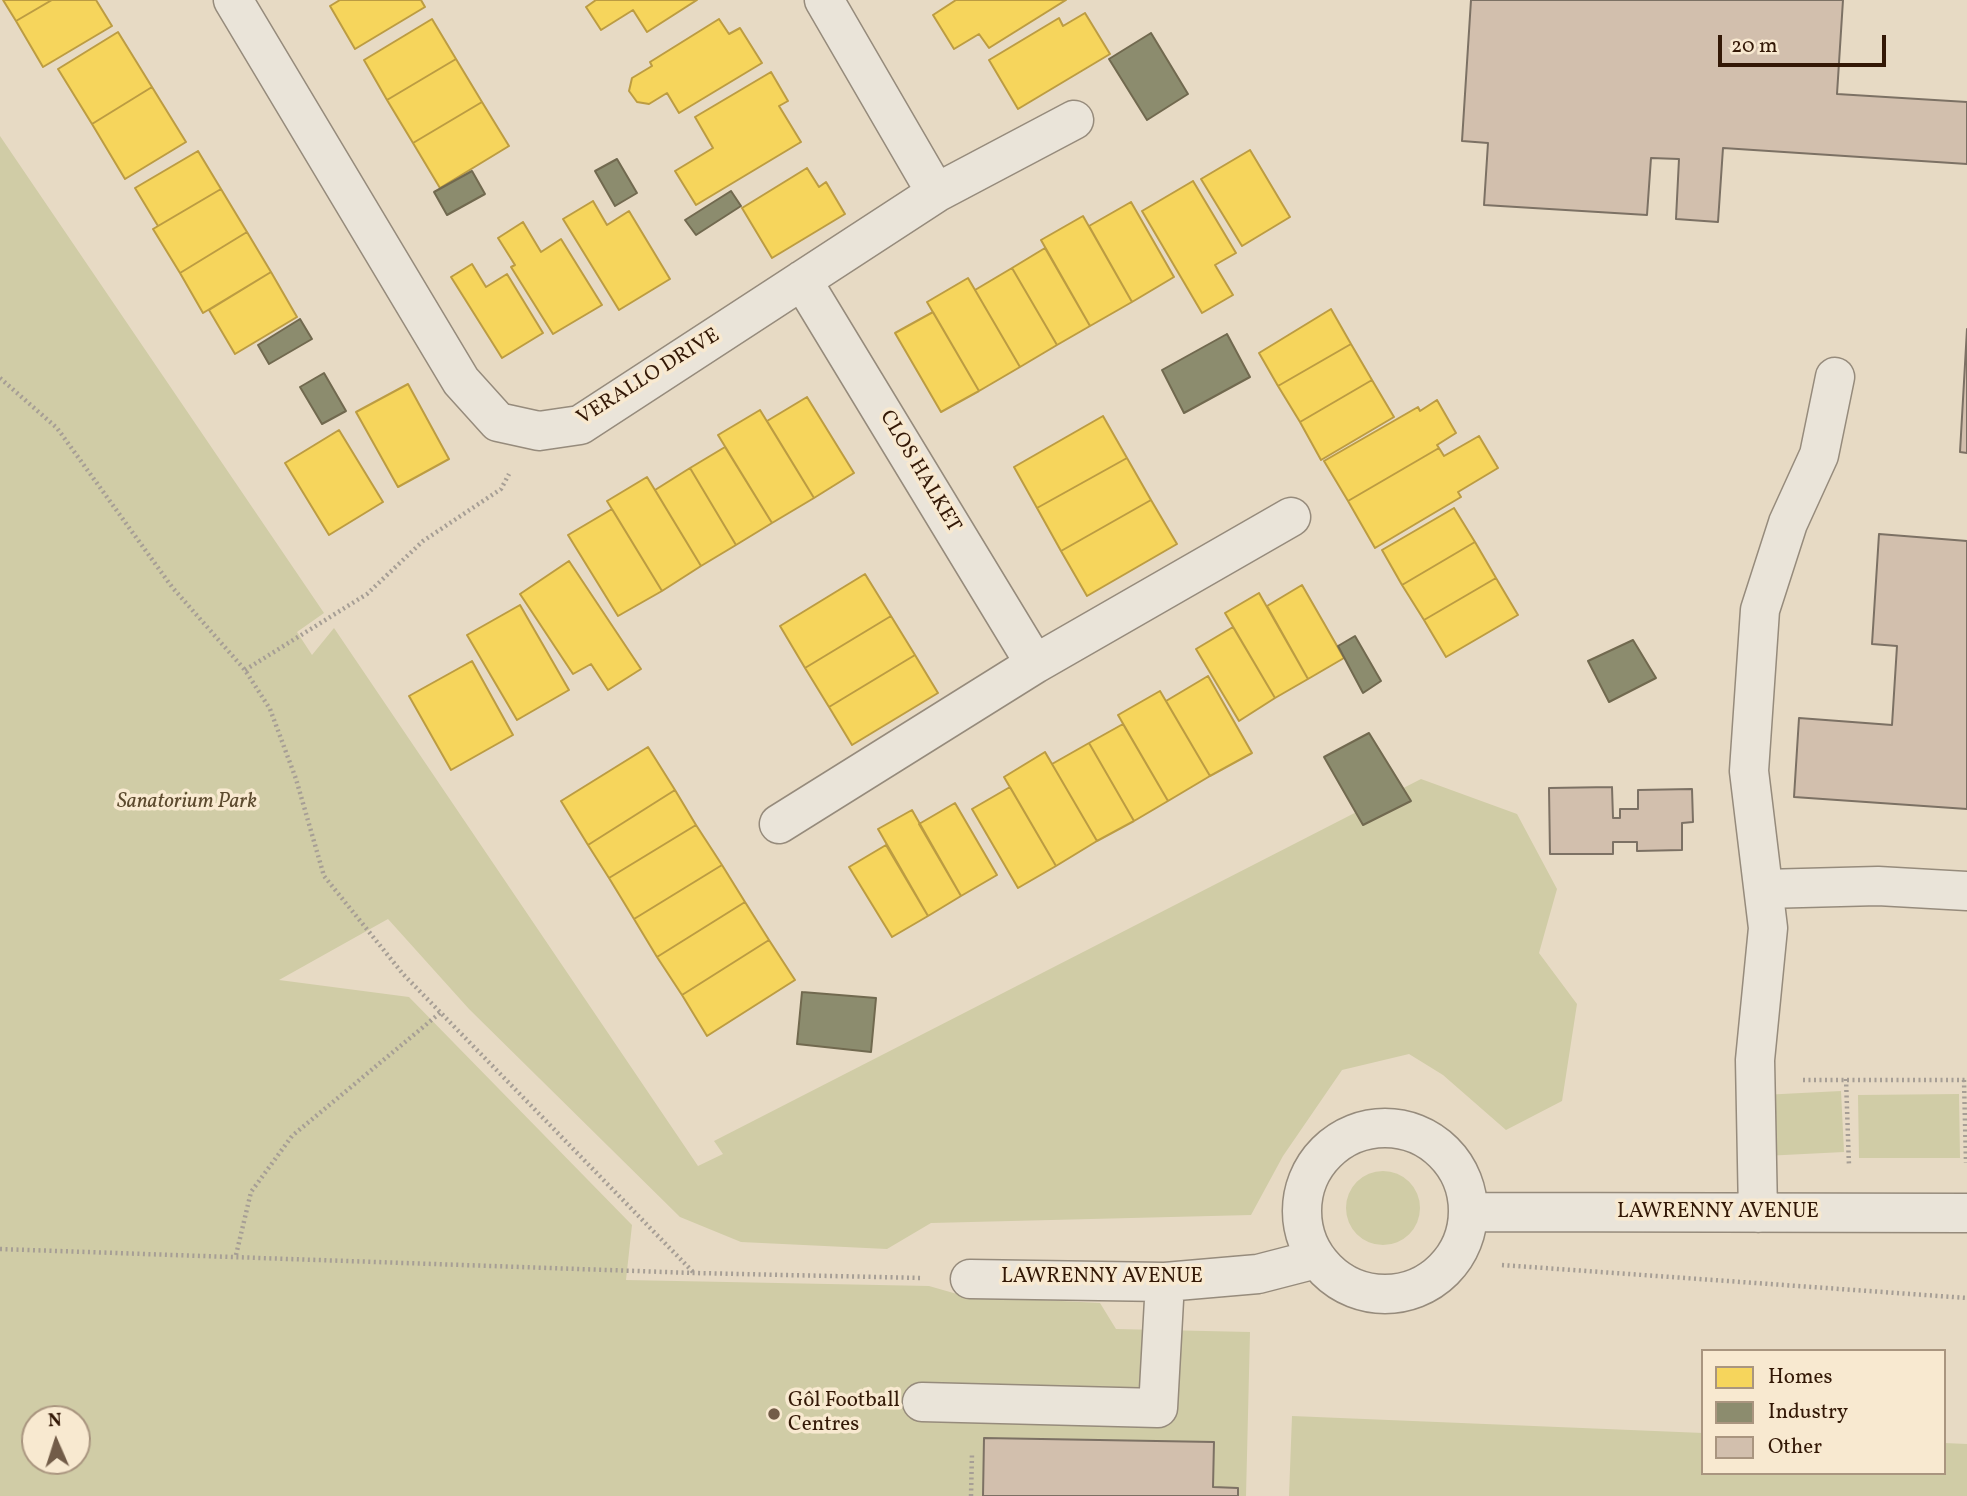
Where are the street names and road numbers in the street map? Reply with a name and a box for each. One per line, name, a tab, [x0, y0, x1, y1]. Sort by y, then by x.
street label: VERALLO DRIVE	[573, 324, 725, 432]
street label: CLOS HALKET	[873, 406, 965, 538]
street label: LAWRENNY AVENUE	[1617, 1200, 1819, 1226]
street label: LAWRENNY AVENUE	[1001, 1265, 1203, 1291]

